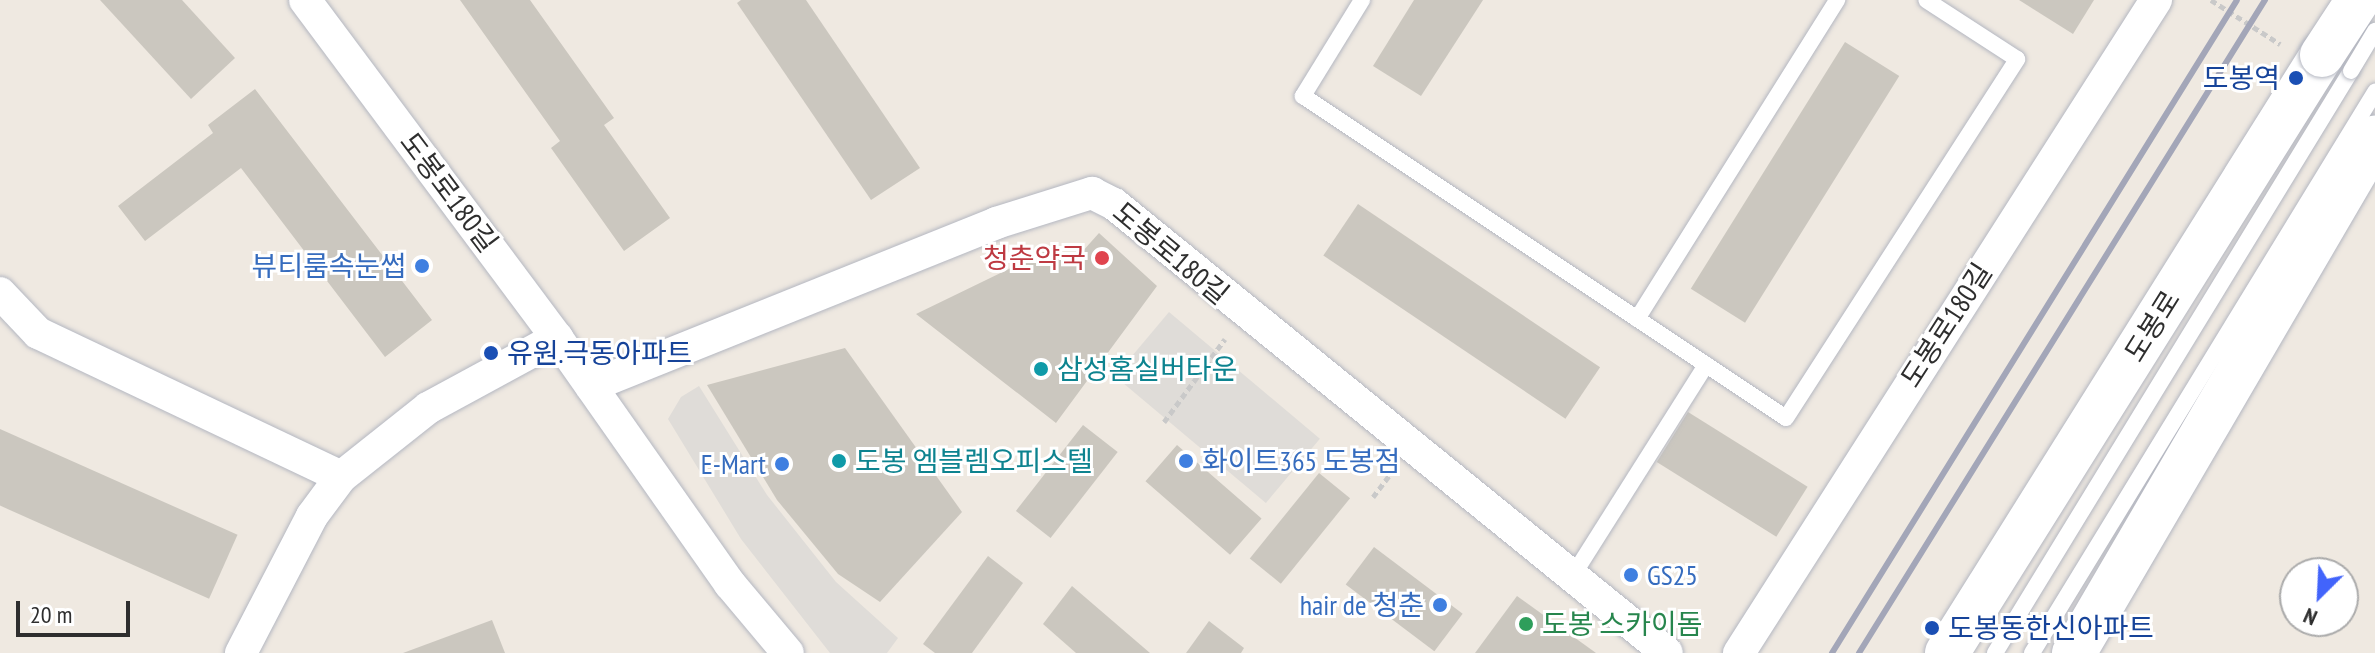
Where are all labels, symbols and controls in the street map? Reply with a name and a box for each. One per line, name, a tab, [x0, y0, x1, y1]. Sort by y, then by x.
place label: 도봉역	[2203, 61, 2280, 95]
marker: 도봉역	[2287, 69, 2305, 87]
street label: 도봉로180길	[393, 126, 505, 258]
street label: 도봉로180길	[1106, 195, 1236, 311]
place label: 청춘약국	[983, 241, 1086, 275]
place label: 뷰티룸속눈썹	[251, 249, 406, 283]
marker: 청춘약국	[1093, 249, 1111, 267]
marker: 뷰티룸속눈썹	[413, 257, 431, 275]
street label: 도봉로180길	[1894, 257, 1998, 393]
street label: 도봉로	[2117, 284, 2187, 368]
place label: 유원.극동아파트	[507, 336, 692, 370]
marker: 유원.극동아파트	[482, 344, 500, 362]
place label: 삼성홈실버타운	[1057, 352, 1237, 386]
marker: 삼성홈실버타운	[1032, 360, 1050, 378]
place label: 도봉 엠블렘오피스텔	[855, 444, 1093, 478]
place label: 화이트365 도봉점	[1202, 444, 1400, 478]
place label: E-Mart	[701, 447, 766, 481]
marker: 도봉 엠블렘오피스텔	[830, 452, 848, 470]
marker: 화이트365 도봉점	[1177, 452, 1195, 470]
marker: E-Mart	[773, 455, 791, 473]
north arrow	[2279, 557, 2359, 637]
place label: GS25	[1647, 558, 1698, 592]
marker: GS25	[1622, 566, 1640, 584]
scale bar	[20, 585, 134, 635]
place label: hair de 청춘	[1300, 588, 1424, 622]
marker: hair de 청춘	[1431, 596, 1449, 614]
text: 20 m	[30, 599, 72, 630]
text: N	[2299, 602, 2321, 632]
place label: 도봉 스카이돔	[1542, 607, 1702, 641]
place label: 도봉동한신아파트	[1948, 611, 2154, 645]
marker: 도봉 스카이돔	[1517, 615, 1535, 633]
marker: 도봉동한신아파트	[1923, 619, 1941, 637]

